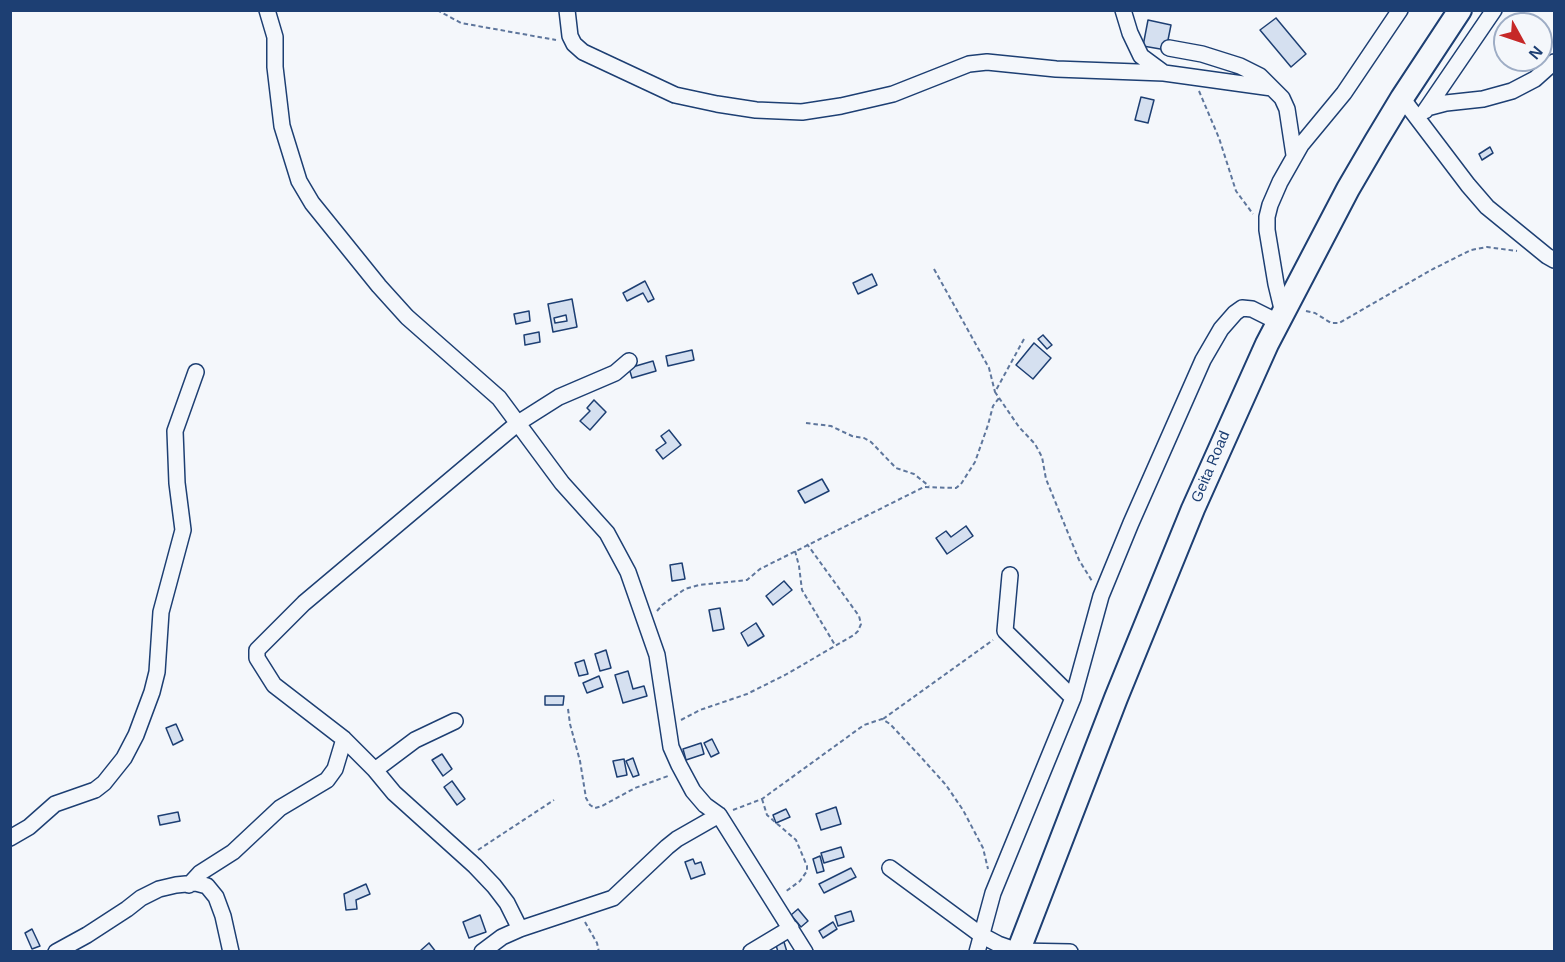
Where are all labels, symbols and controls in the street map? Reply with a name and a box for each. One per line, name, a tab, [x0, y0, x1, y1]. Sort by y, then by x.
north arrow	[1493, 12, 1553, 72]
text: N	[1525, 43, 1546, 62]
street label: Geita Road	[1188, 429, 1234, 505]

